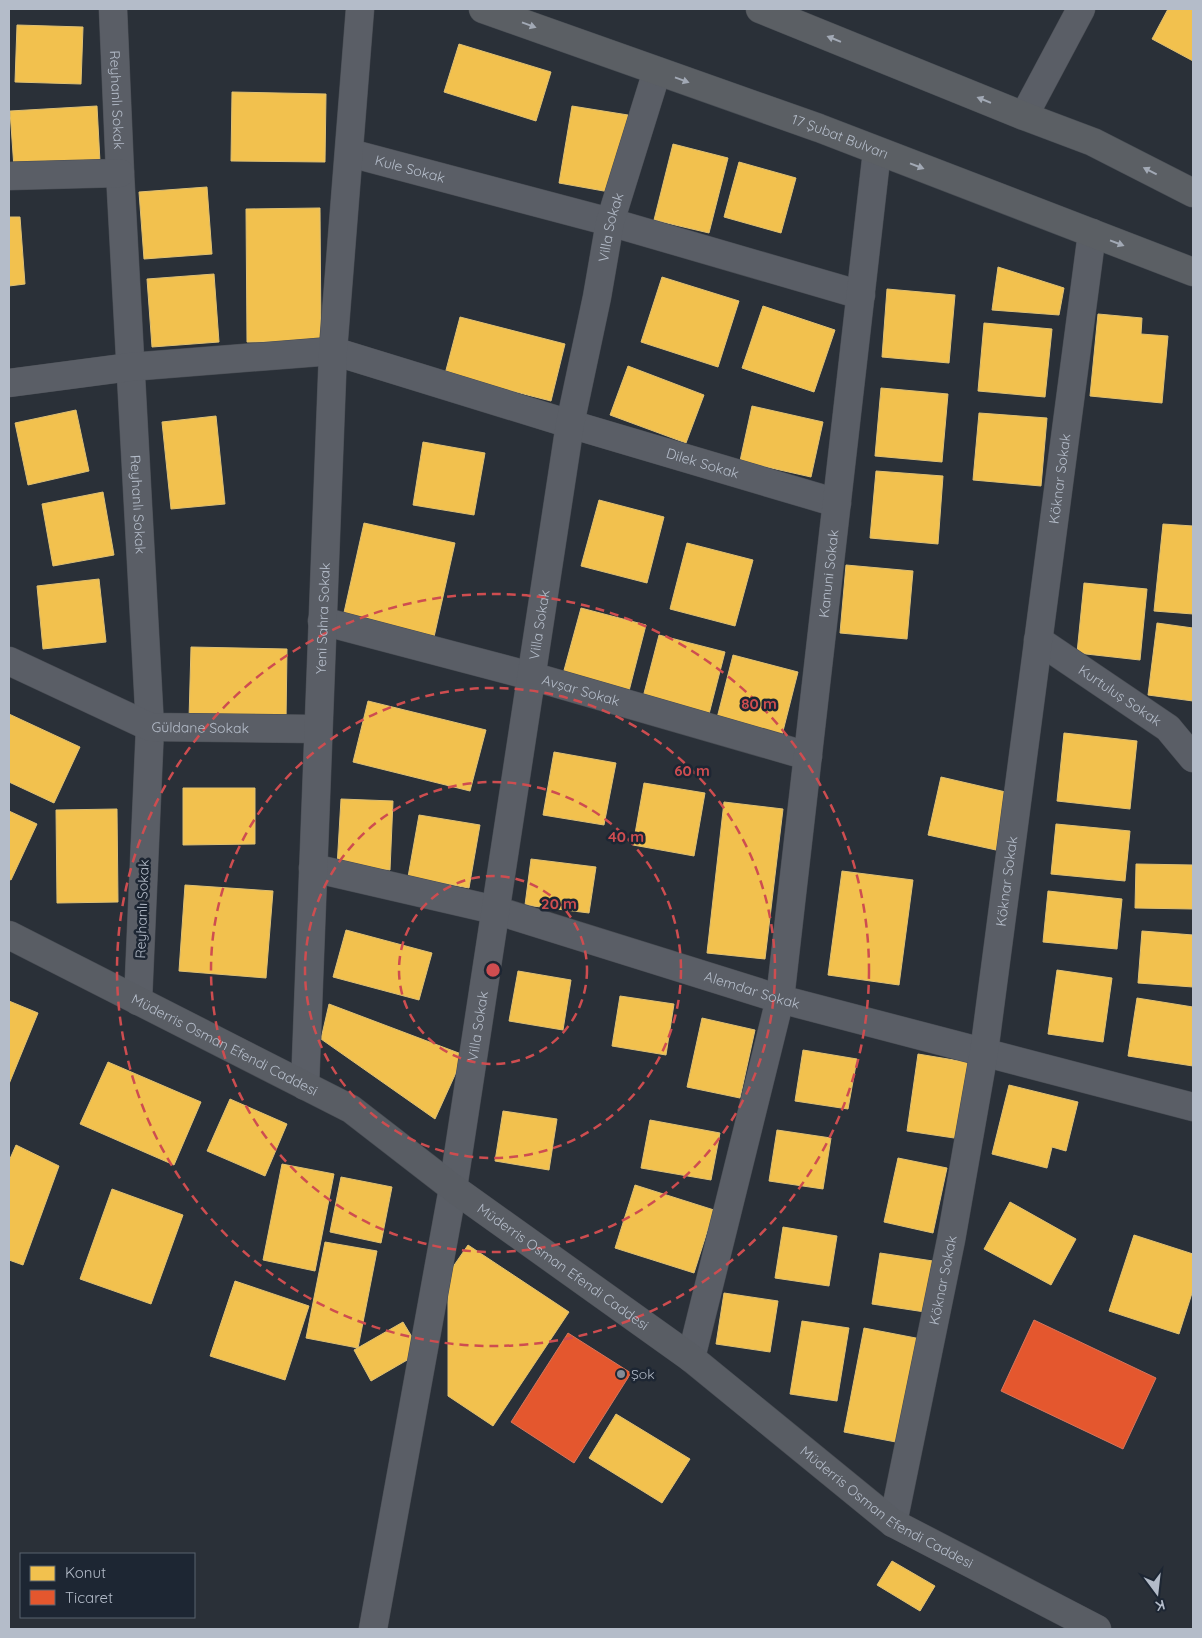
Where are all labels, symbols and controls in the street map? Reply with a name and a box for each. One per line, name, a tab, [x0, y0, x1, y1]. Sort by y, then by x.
one-way arrow	[522, 21, 537, 29]
one-way arrow	[826, 35, 841, 43]
street label: Reyhanlı Sokak	[106, 50, 128, 150]
one-way arrow	[675, 76, 690, 84]
one-way arrow	[977, 96, 991, 104]
street label: 17 Şubat Bulvarı	[789, 110, 891, 163]
street label: Kule Sokak	[373, 151, 447, 187]
one-way arrow	[910, 162, 925, 170]
one-way arrow	[1143, 167, 1157, 175]
street label: Villa Sokak	[594, 190, 628, 263]
one-way arrow	[1110, 240, 1125, 247]
street label: Köknar Sokak	[1045, 432, 1074, 525]
street label: Dilek Sokak	[664, 444, 741, 483]
street label: Reyhanlı Sokak	[126, 454, 150, 555]
street label: Kanuni Sokak	[815, 529, 843, 619]
street label: Yeni Sahra Sokak	[312, 562, 334, 675]
street label: Villa Sokak	[525, 588, 554, 661]
street label: Kurtuluş Sokak	[1075, 661, 1165, 730]
street label: Avşar Sokak	[540, 671, 622, 710]
text: 80 m	[741, 694, 777, 713]
street label: Güldane Sokak	[152, 718, 249, 737]
text: 60 m	[674, 761, 710, 780]
text: 40 m	[608, 827, 644, 846]
street label: Köknar Sokak	[992, 835, 1021, 928]
street label: Reyhanlı Sokak	[131, 859, 153, 959]
text: 20 m	[541, 894, 577, 913]
centre of rings	[484, 961, 502, 979]
street label: Alemdar Sokak	[702, 967, 802, 1013]
street label: Müderris Osman Efendi Caddesi	[129, 990, 321, 1100]
street label: Villa Sokak	[464, 990, 492, 1062]
street label: Müderris Osman Efendi Caddesi	[474, 1199, 652, 1334]
street label: Köknar Sokak	[925, 1234, 961, 1326]
place label: Şok	[631, 1365, 655, 1383]
marker: Şok	[615, 1368, 627, 1380]
street label: Müderris Osman Efendi Caddesi	[796, 1442, 976, 1572]
legend	[20, 1553, 195, 1618]
text: Konut	[65, 1563, 106, 1582]
north arrow	[1132, 1568, 1182, 1618]
text: Ticaret	[65, 1588, 113, 1607]
text: K	[1154, 1596, 1167, 1615]

